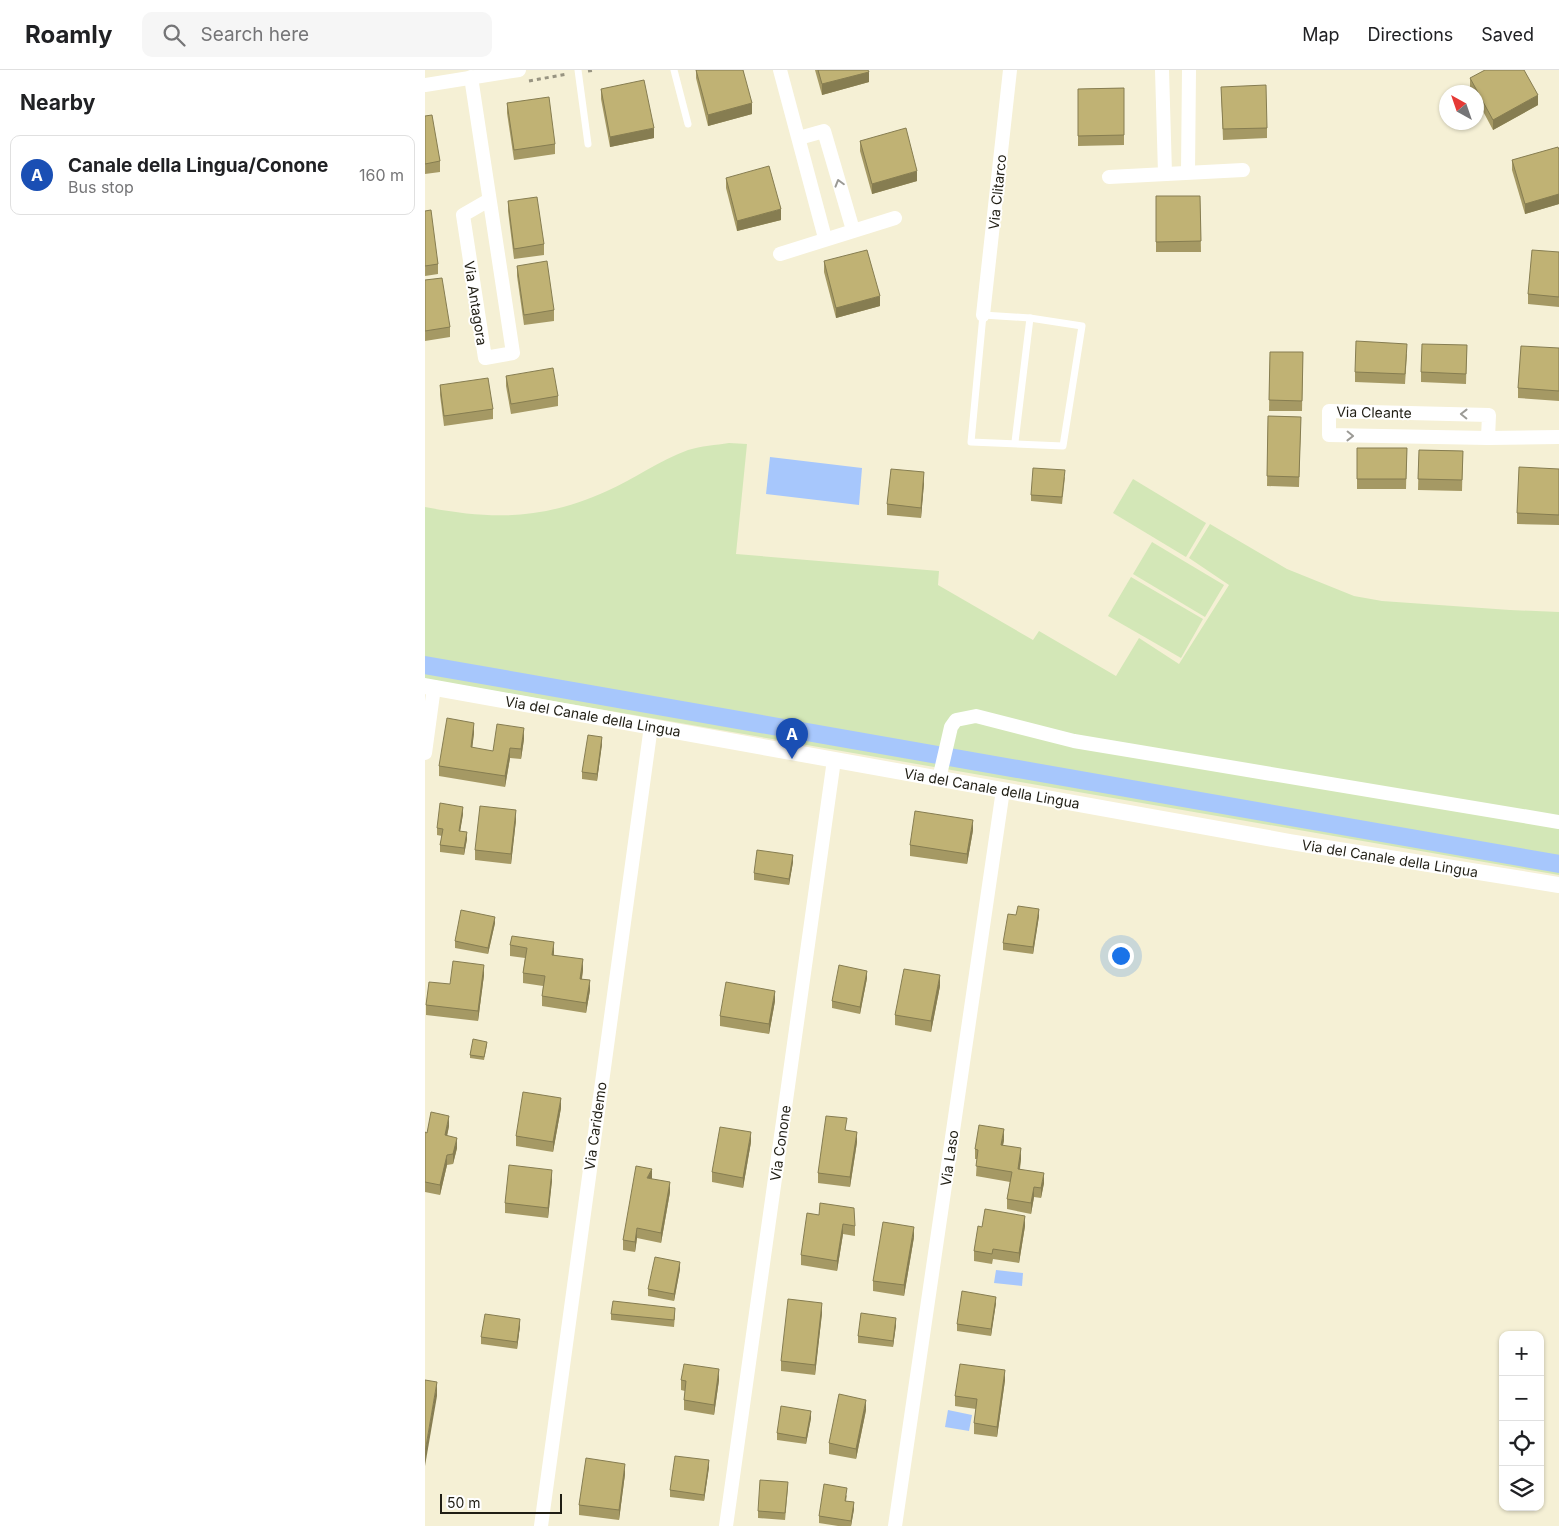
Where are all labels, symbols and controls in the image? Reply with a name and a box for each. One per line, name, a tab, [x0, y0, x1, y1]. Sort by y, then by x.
search box	[142, 12, 492, 57]
text: Roamly	[25, 20, 112, 49]
icon: search	[160, 21, 188, 49]
text: Search here	[200, 23, 309, 46]
text: Map	[1302, 24, 1340, 45]
text: Directions	[1368, 24, 1453, 45]
text: Saved	[1481, 24, 1534, 45]
north arrow	[1439, 85, 1484, 130]
text: Nearby	[20, 90, 95, 115]
street label: Via Clitarco	[985, 153, 1009, 231]
text: Canale della Lingua/Conone	[68, 154, 328, 177]
text: A	[31, 165, 43, 185]
text: 160 m	[359, 165, 404, 185]
text: Bus stop	[68, 177, 134, 197]
one-way arrow	[834, 179, 845, 187]
street label: Via Antagora	[461, 259, 491, 347]
street label: Via Cleante	[1336, 403, 1412, 421]
one-way arrow	[1460, 409, 1468, 419]
one-way arrow	[1346, 430, 1354, 441]
street label: Via del Canale della Lingua	[504, 692, 682, 740]
pin: A	[776, 718, 808, 759]
street label: Via del Canale della Lingua	[903, 764, 1081, 812]
street label: Via del Canale della Lingua	[1301, 836, 1479, 880]
your location	[1108, 943, 1134, 969]
street label: Via Caridemo	[580, 1081, 610, 1171]
street label: Via Conone	[766, 1104, 794, 1182]
street label: Via Laso	[937, 1129, 961, 1187]
map controls	[1499, 1331, 1544, 1511]
button: +	[1499, 1331, 1544, 1376]
button: −	[1499, 1376, 1544, 1421]
button: locate	[1499, 1421, 1544, 1466]
button: layers	[1499, 1466, 1544, 1511]
scale bar	[440, 1491, 563, 1514]
text: 50 m	[447, 1494, 481, 1511]

